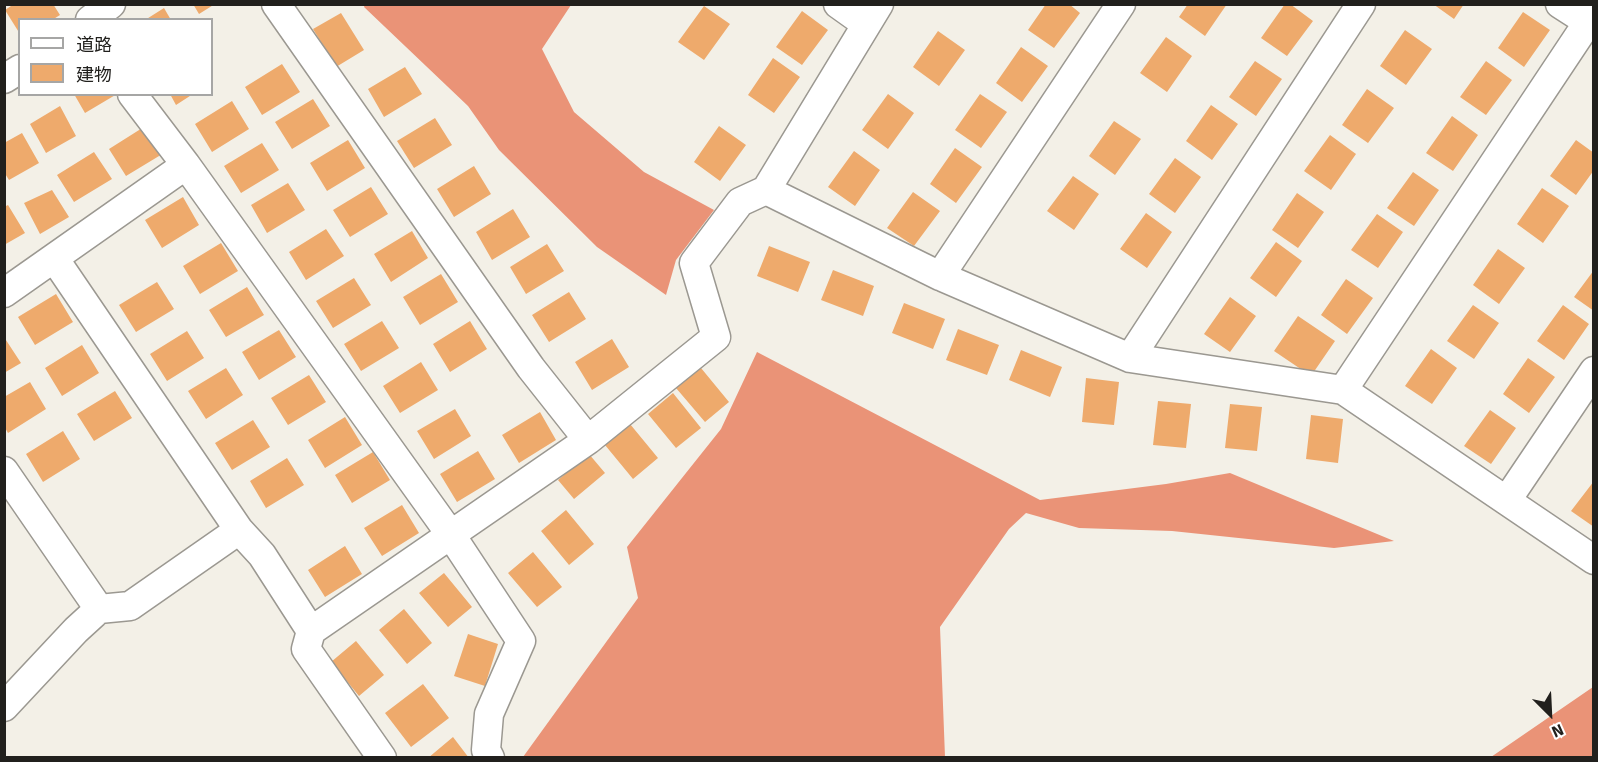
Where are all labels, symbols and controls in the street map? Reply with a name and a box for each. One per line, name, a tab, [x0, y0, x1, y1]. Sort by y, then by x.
legend	[18, 18, 213, 96]
text: 道路	[76, 34, 112, 56]
text: 建物	[76, 64, 112, 86]
north arrow	[1520, 684, 1580, 744]
text: N	[1548, 719, 1566, 742]

